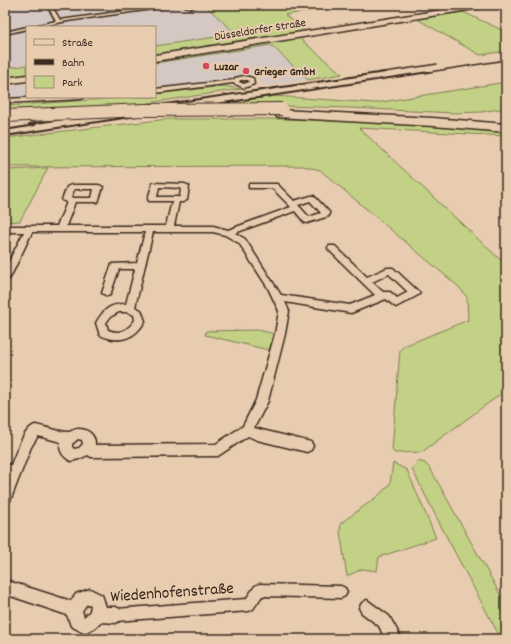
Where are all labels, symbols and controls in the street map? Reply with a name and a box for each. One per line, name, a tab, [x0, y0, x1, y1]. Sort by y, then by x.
street label: Düsseldorfer Straße	[213, 15, 307, 46]
legend	[26, 26, 156, 98]
text: Straße	[62, 35, 93, 52]
text: Bahn	[62, 55, 85, 72]
place label: Luzar	[214, 59, 239, 76]
marker: Luzar	[201, 61, 211, 71]
place label: Grieger GmbH	[254, 64, 315, 81]
marker: Grieger GmbH	[241, 66, 251, 76]
text: Park	[62, 75, 83, 92]
street label: Wiedenhofenstraße	[110, 578, 235, 610]

